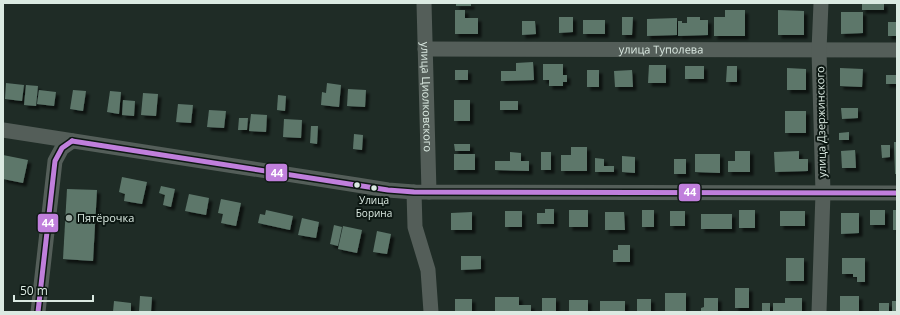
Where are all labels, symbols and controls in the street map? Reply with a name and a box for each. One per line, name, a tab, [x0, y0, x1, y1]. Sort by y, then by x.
street label: улица Туполева	[619, 41, 703, 57]
street label: улица Циолковского	[418, 42, 436, 153]
street label: улица Дзержинского	[812, 66, 829, 178]
line badge: 44	[265, 163, 288, 182]
text: 44	[271, 165, 284, 180]
unlabelled marker	[352, 180, 362, 190]
marker: Улица Борина	[369, 183, 379, 193]
line badge: 44	[678, 183, 701, 202]
text: 44	[684, 184, 697, 199]
place label: Улица Борина	[356, 193, 392, 220]
place label: Пятёрочка	[77, 210, 134, 225]
line badge: 44	[37, 213, 59, 233]
marker: Пятёрочка	[64, 213, 74, 223]
text: 44	[42, 215, 55, 230]
scale bar	[14, 277, 93, 303]
text: 50 m	[20, 282, 48, 299]

